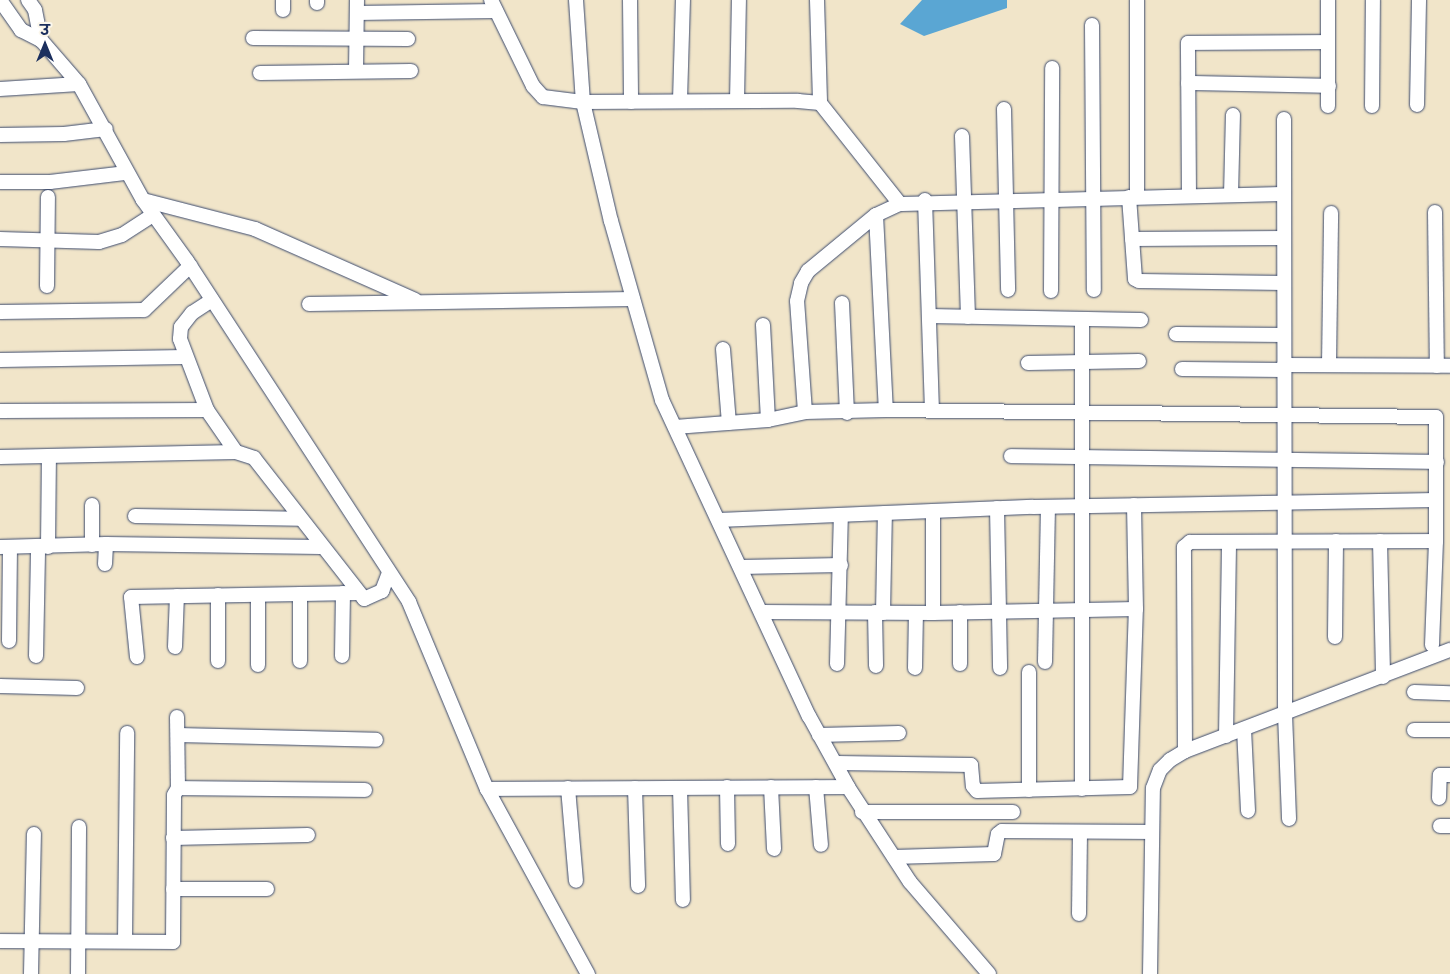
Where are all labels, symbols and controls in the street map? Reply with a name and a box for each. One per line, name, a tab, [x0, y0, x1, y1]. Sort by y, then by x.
north arrow	[20, 20, 70, 70]
text: उ	[40, 20, 50, 39]

